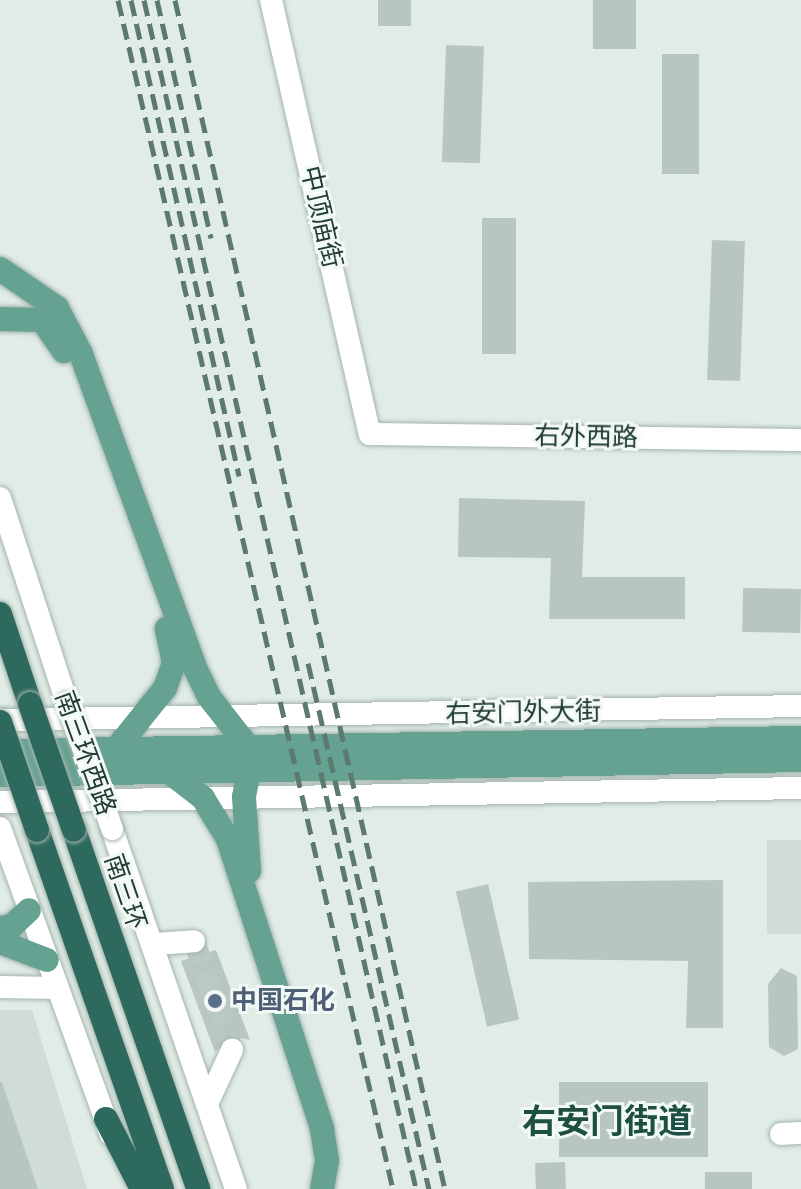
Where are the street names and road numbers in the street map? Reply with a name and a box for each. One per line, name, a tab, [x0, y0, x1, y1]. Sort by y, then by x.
street label: 中顶庙街	[294, 163, 348, 271]
street label: 右外西路	[534, 420, 638, 454]
street label: 南三环西路	[48, 687, 122, 819]
street label: 右安门外大街	[445, 696, 601, 730]
street label: 南三环	[98, 850, 152, 934]

